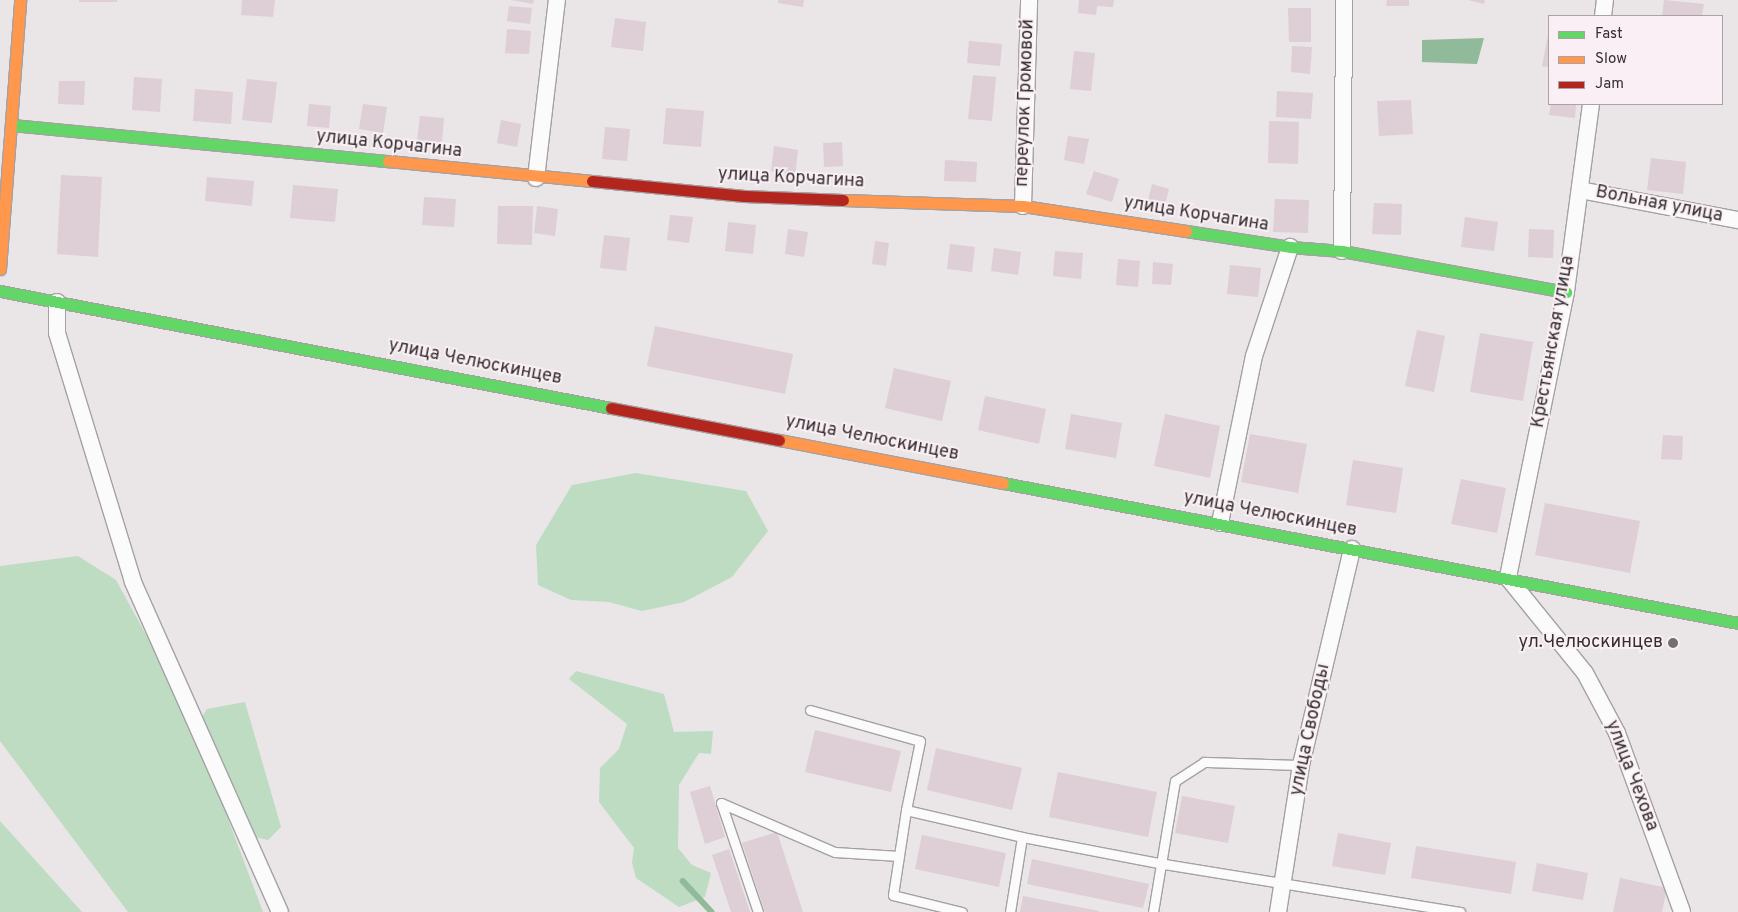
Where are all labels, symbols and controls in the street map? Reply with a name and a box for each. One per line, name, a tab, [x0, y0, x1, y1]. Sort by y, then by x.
legend	[1548, 15, 1723, 105]
street label: переулок Громовой	[1012, 19, 1040, 187]
text: Fast	[1595, 25, 1623, 44]
text: Slow	[1595, 50, 1627, 69]
text: Jam	[1595, 75, 1624, 94]
street label: улица Корчагина	[315, 127, 463, 163]
street label: улица Корчагина	[717, 164, 865, 194]
street label: Вольная улица	[1594, 182, 1724, 228]
street label: улица Корчагина	[1122, 193, 1270, 237]
street label: Крестьянская улица	[1528, 254, 1580, 430]
street label: улица Челюскинцев	[386, 336, 564, 390]
street label: улица Челюскинцев	[783, 412, 961, 466]
street label: улица Челюскинцев	[1181, 488, 1359, 542]
place label: ул.Челюскинцев	[1519, 632, 1663, 654]
marker: ул.Челюскинцев	[1667, 637, 1679, 649]
street label: улица Свободы	[1286, 662, 1336, 798]
street label: улица Чехова	[1600, 718, 1662, 834]

